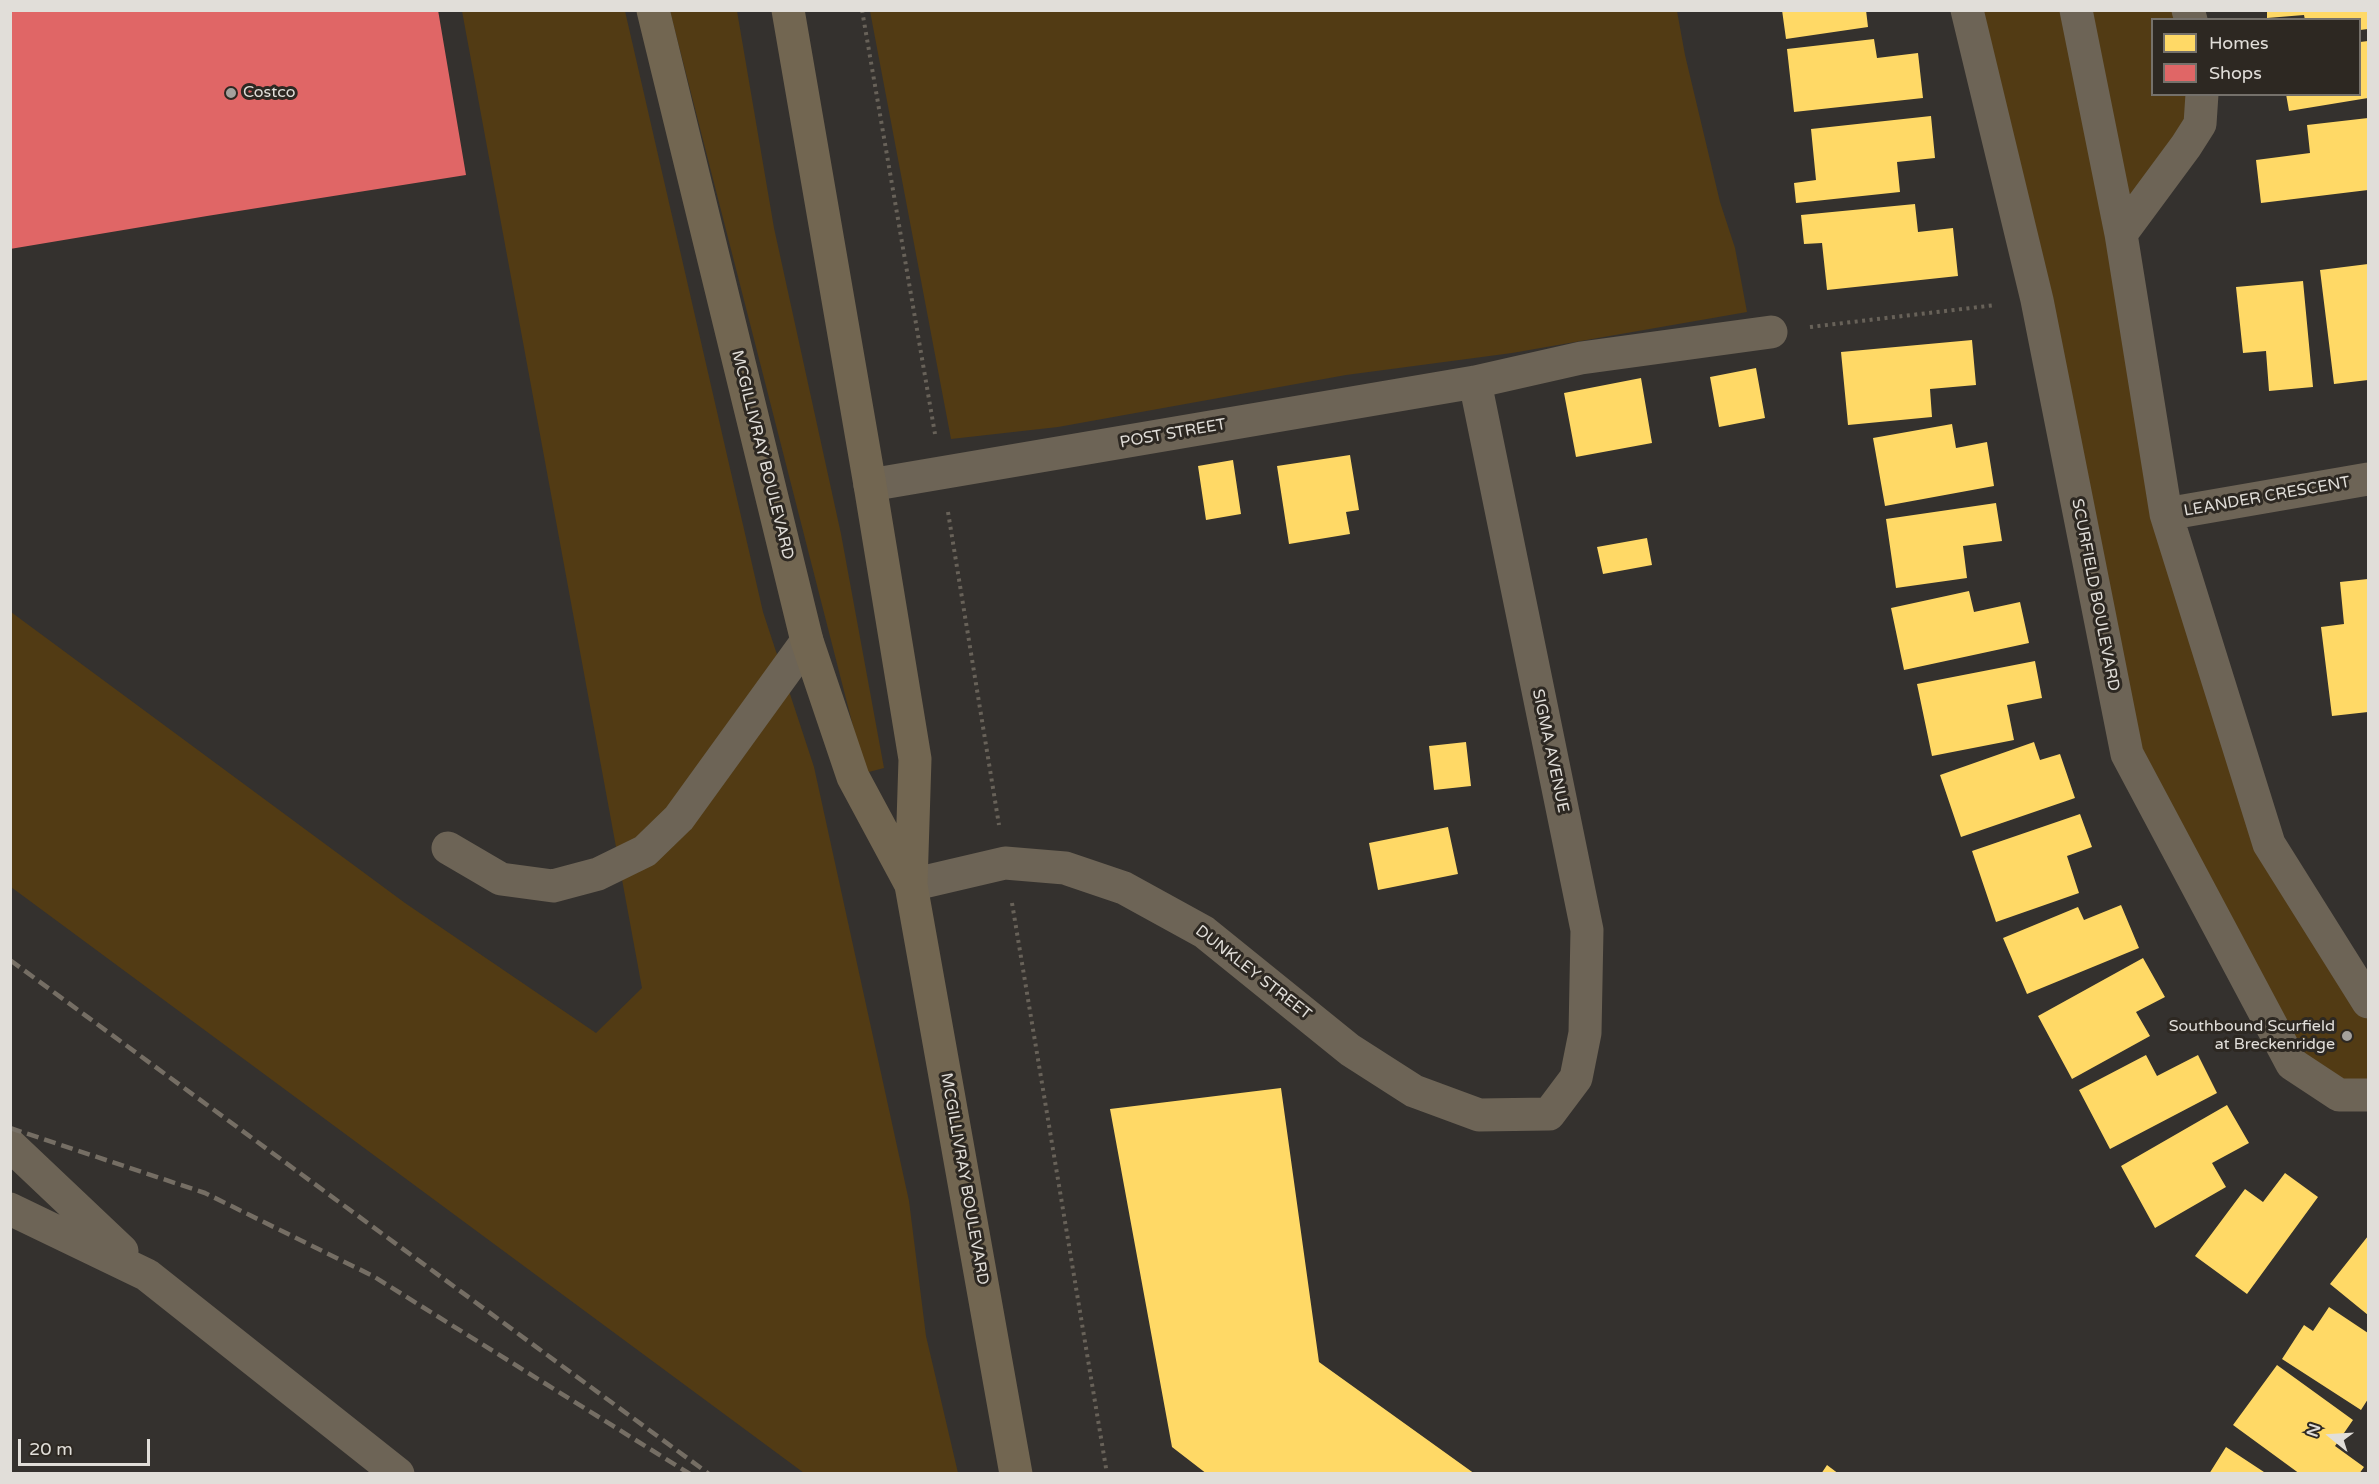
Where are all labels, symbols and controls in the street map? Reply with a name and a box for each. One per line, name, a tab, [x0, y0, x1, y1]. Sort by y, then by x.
legend	[2151, 18, 2361, 96]
text: Homes	[2209, 32, 2269, 54]
text: Shops	[2209, 62, 2262, 84]
place label: Costco	[243, 83, 295, 103]
marker: Costco	[224, 86, 238, 100]
street label: MCGILLIVRAY BOULEVARD	[727, 348, 797, 562]
street label: POST STREET	[1118, 415, 1228, 453]
street label: LEANDER CRESCENT	[2182, 473, 2352, 521]
street label: SCURFIELD BOULEVARD	[2067, 497, 2123, 693]
street label: SIGMA AVENUE	[1528, 687, 1572, 815]
street label: DUNKLEY STREET	[1191, 922, 1315, 1024]
place label: Southbound Scurfield at Breckenridge	[2169, 1017, 2335, 1055]
marker: Southbound Scurfield at Breckenridge	[2340, 1029, 2354, 1043]
street label: MCGILLIVRAY BOULEVARD	[936, 1071, 992, 1287]
north arrow	[2301, 1406, 2361, 1466]
text: N	[2302, 1421, 2325, 1440]
scale bar	[21, 1427, 153, 1465]
text: 20 m	[29, 1438, 73, 1460]

